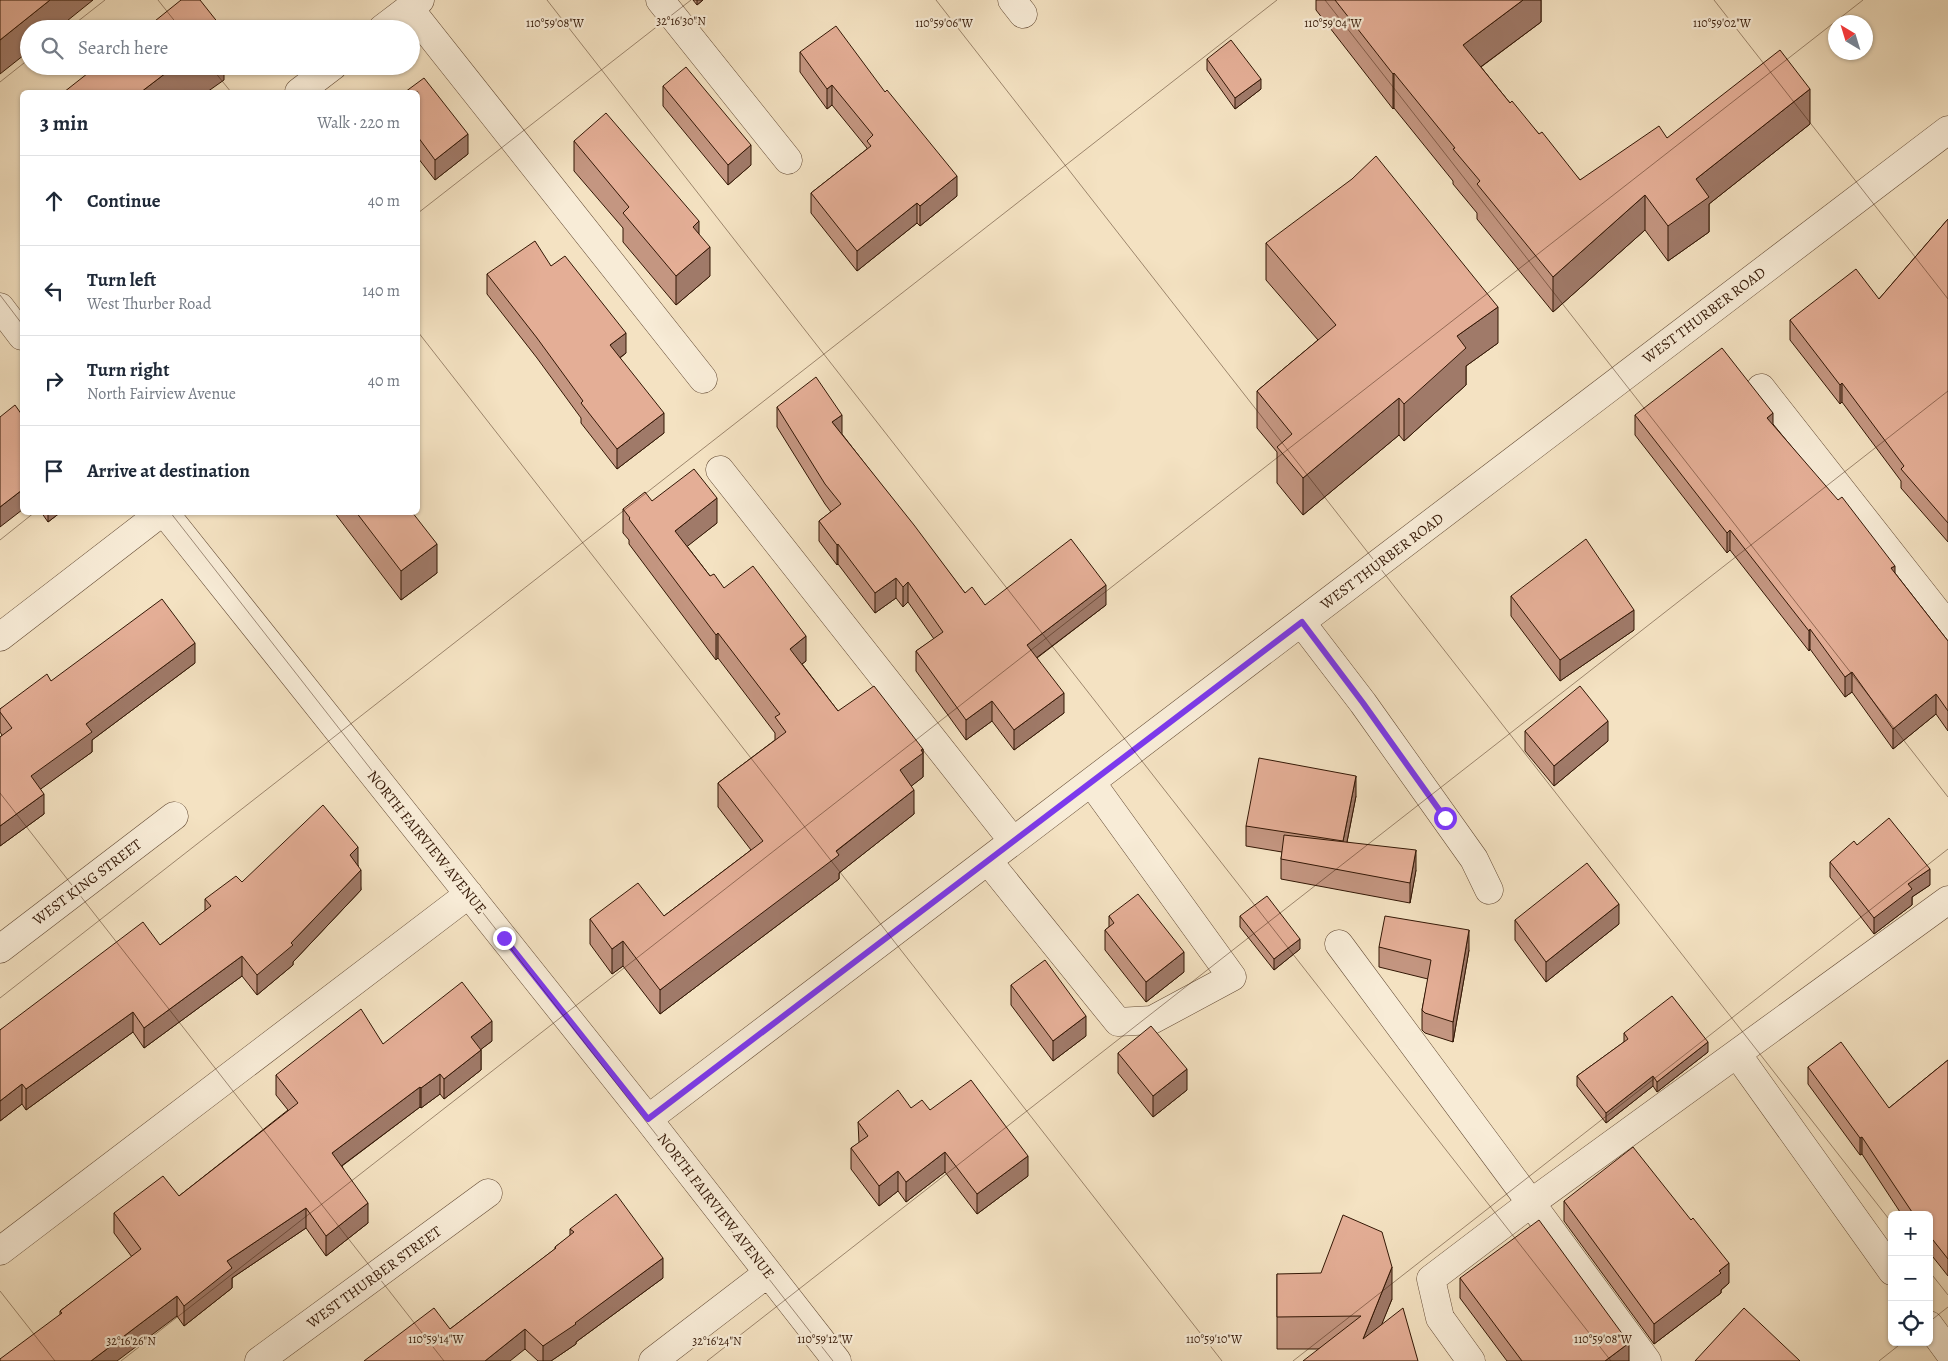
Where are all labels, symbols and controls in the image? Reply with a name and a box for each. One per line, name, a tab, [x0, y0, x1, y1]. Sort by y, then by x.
text: 32°16'30"N	[656, 13, 706, 29]
text: 110°59'08"W	[526, 15, 585, 31]
text: 110°59'06"W	[915, 15, 974, 31]
text: 110°59'04"W	[1304, 15, 1363, 31]
text: 110°59'02"W	[1693, 15, 1752, 31]
north arrow	[1828, 15, 1873, 60]
search box	[20, 20, 420, 75]
icon: search	[38, 34, 66, 62]
text: Search here	[78, 35, 168, 61]
text: 3 min	[40, 109, 88, 137]
text: Walk · 220 m	[317, 112, 400, 134]
icon: ahead	[40, 187, 68, 215]
text: Continue	[87, 188, 161, 214]
text: 40 m	[368, 190, 400, 212]
street label: WEST THURBER ROAD	[1638, 262, 1770, 369]
text: Turn left	[87, 267, 156, 293]
icon: left	[40, 277, 68, 305]
text: 140 m	[362, 280, 400, 302]
text: West Thurber Road	[87, 293, 211, 315]
text: Turn right	[87, 357, 169, 383]
icon: right	[40, 367, 68, 395]
text: 40 m	[368, 370, 400, 392]
text: North Fairview Avenue	[87, 383, 236, 405]
icon: arrive	[40, 457, 68, 485]
text: Arrive at destination	[87, 458, 250, 484]
street label: WEST THURBER ROAD	[1316, 508, 1448, 615]
street label: NORTH FAIRVIEW AVENUE	[363, 766, 491, 918]
route start	[1434, 807, 1457, 830]
street label: WEST KING STREET	[28, 834, 146, 930]
route end	[493, 927, 516, 950]
street label: NORTH FAIRVIEW AVENUE	[653, 1129, 779, 1283]
map controls	[1888, 1211, 1933, 1346]
button: +	[1888, 1211, 1933, 1256]
street label: WEST THURBER STREET	[302, 1221, 446, 1333]
button: −	[1888, 1256, 1933, 1301]
button: locate	[1888, 1301, 1933, 1346]
text: 110°59'14"W	[408, 1331, 464, 1347]
text: 110°59'12"W	[797, 1331, 854, 1347]
text: 110°59'10"W	[1186, 1331, 1243, 1347]
text: 110°59'08"W	[1574, 1331, 1633, 1347]
text: 32°16'26"N	[106, 1333, 156, 1349]
text: 32°16'24"N	[692, 1333, 742, 1349]

